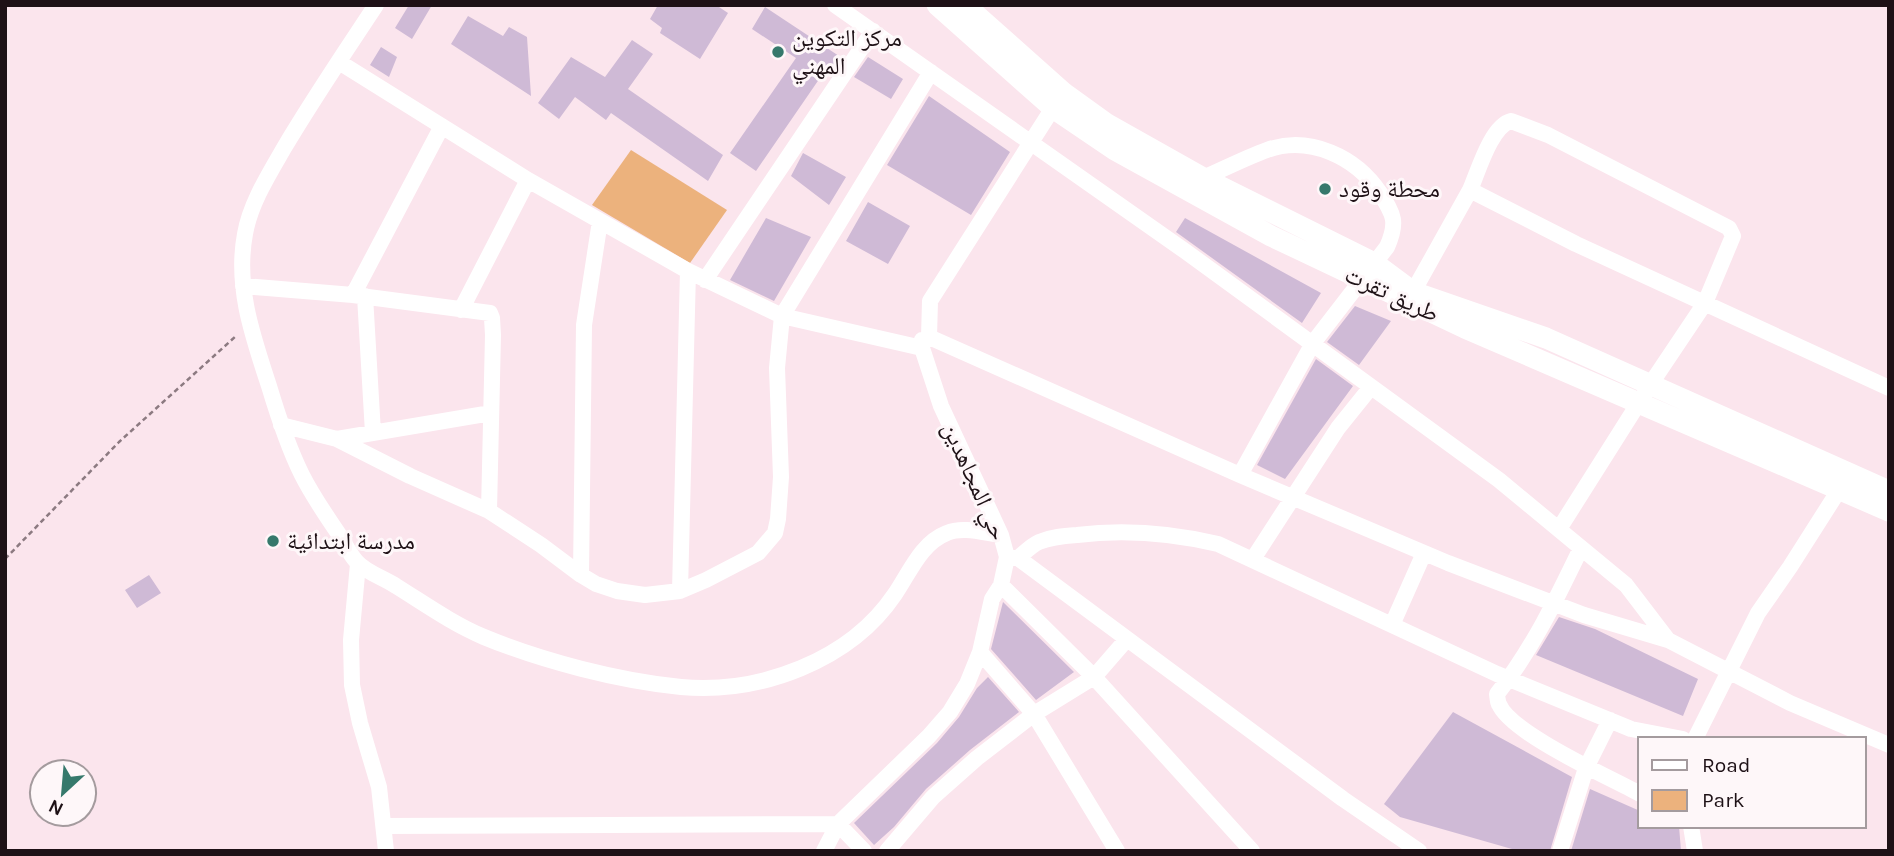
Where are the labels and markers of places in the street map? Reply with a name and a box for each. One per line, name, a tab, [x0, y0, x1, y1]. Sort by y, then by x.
place label: مركز التكوين المهني	[792, 24, 902, 85]
marker: مركز التكوين المهني	[770, 44, 786, 60]
place label: محطة وقود	[1339, 175, 1440, 203]
marker: محطة وقود	[1317, 181, 1333, 197]
place label: مدرسة ابتدائية	[287, 527, 415, 555]
marker: مدرسة ابتدائية	[265, 533, 281, 549]

